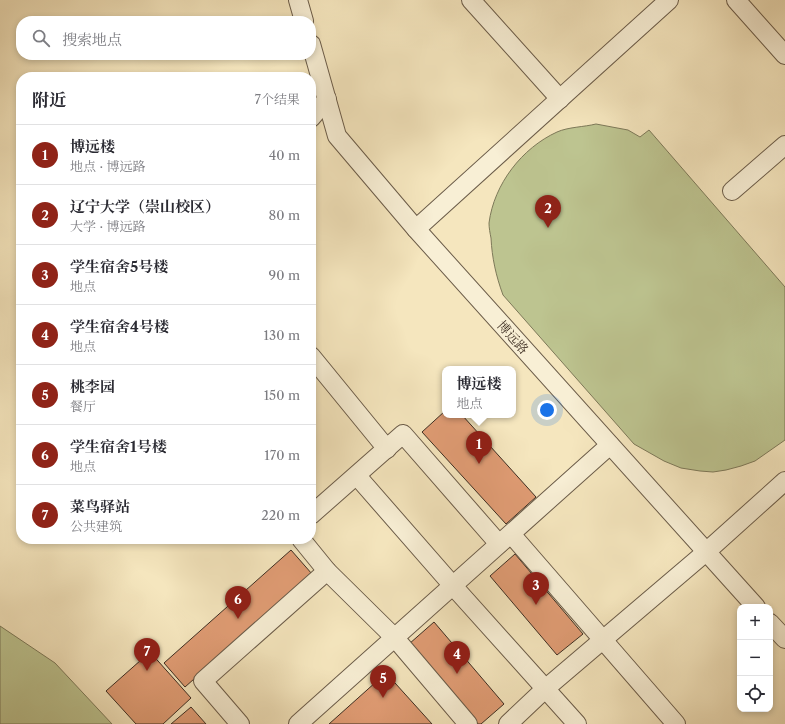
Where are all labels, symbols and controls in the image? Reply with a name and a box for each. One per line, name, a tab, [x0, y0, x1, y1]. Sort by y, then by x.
search box	[16, 16, 316, 60]
icon: search	[30, 27, 52, 49]
text: 搜索地点	[62, 30, 122, 49]
text: 附近	[32, 90, 66, 110]
text: 7个结果	[255, 91, 300, 107]
text: 博远楼	[70, 137, 115, 156]
text: 1	[42, 147, 48, 163]
text: 40 m	[269, 147, 300, 163]
text: 地点 · 博远路	[70, 158, 146, 174]
pin: 2	[535, 195, 561, 228]
text: 辽宁大学（崇山校区）	[70, 197, 220, 216]
text: 2	[41, 207, 49, 223]
text: 80 m	[268, 207, 300, 223]
text: 大学 · 博远路	[70, 218, 146, 234]
text: 学生宿舍5号楼	[70, 257, 168, 276]
text: 3	[41, 267, 49, 283]
text: 90 m	[269, 267, 300, 283]
text: 地点	[70, 278, 96, 294]
text: 学生宿舍4号楼	[70, 317, 169, 336]
street label: 博远路	[494, 317, 532, 357]
text: 4	[41, 327, 49, 343]
text: 130 m	[264, 327, 300, 343]
text: 地点	[70, 338, 96, 354]
popup	[442, 366, 516, 418]
text: 博远楼	[456, 374, 502, 393]
text: 桃李园	[70, 377, 115, 396]
text: 5	[41, 387, 49, 403]
text: 150 m	[264, 387, 300, 403]
text: 地点	[456, 395, 483, 411]
text: 餐厅	[70, 398, 96, 414]
your location	[537, 400, 557, 420]
pin: 1	[466, 431, 492, 464]
text: 学生宿舍1号楼	[70, 437, 167, 456]
text: 6	[41, 447, 49, 463]
text: 170 m	[264, 447, 300, 463]
text: 地点	[70, 458, 96, 474]
text: 菜鸟驿站	[70, 497, 130, 516]
text: 7	[42, 507, 48, 523]
text: 220 m	[261, 507, 300, 523]
text: 公共建筑	[70, 518, 122, 534]
pin: 3	[523, 572, 549, 605]
pin: 6	[225, 586, 251, 619]
map controls	[737, 604, 773, 712]
button: +	[737, 604, 773, 640]
pin: 7	[134, 638, 160, 671]
button: −	[737, 640, 773, 676]
pin: 4	[444, 641, 470, 674]
pin: 5	[370, 665, 396, 698]
button: locate	[737, 676, 773, 712]

